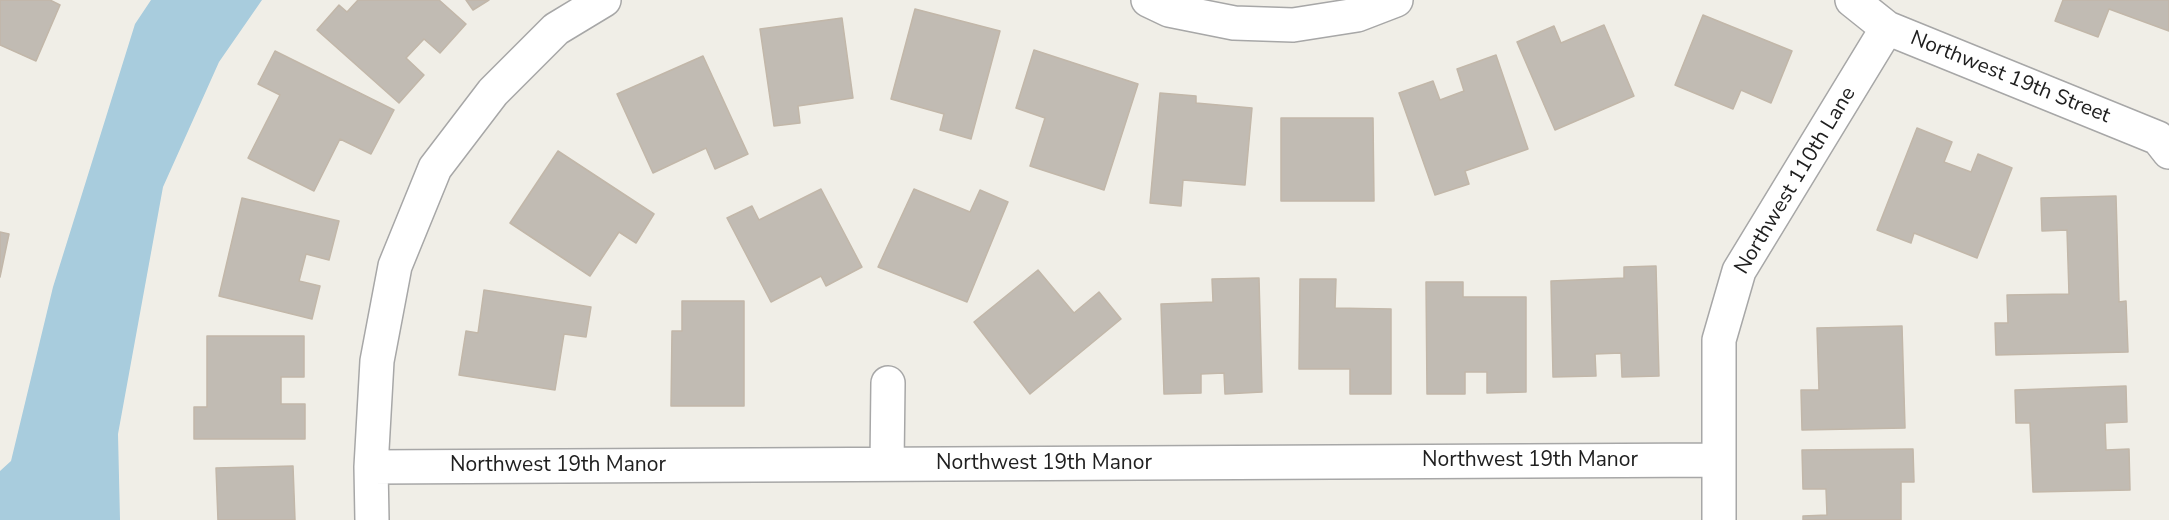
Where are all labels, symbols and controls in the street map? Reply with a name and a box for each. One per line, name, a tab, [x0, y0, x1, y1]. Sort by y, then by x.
street label: Northwest 19th Street	[1907, 26, 2113, 130]
street label: Northwest 110th Lane	[1730, 83, 1862, 279]
street label: Northwest 19th Manor	[1422, 448, 1638, 474]
street label: Northwest 19th Manor	[936, 451, 1152, 477]
street label: Northwest 19th Manor	[450, 453, 666, 479]

